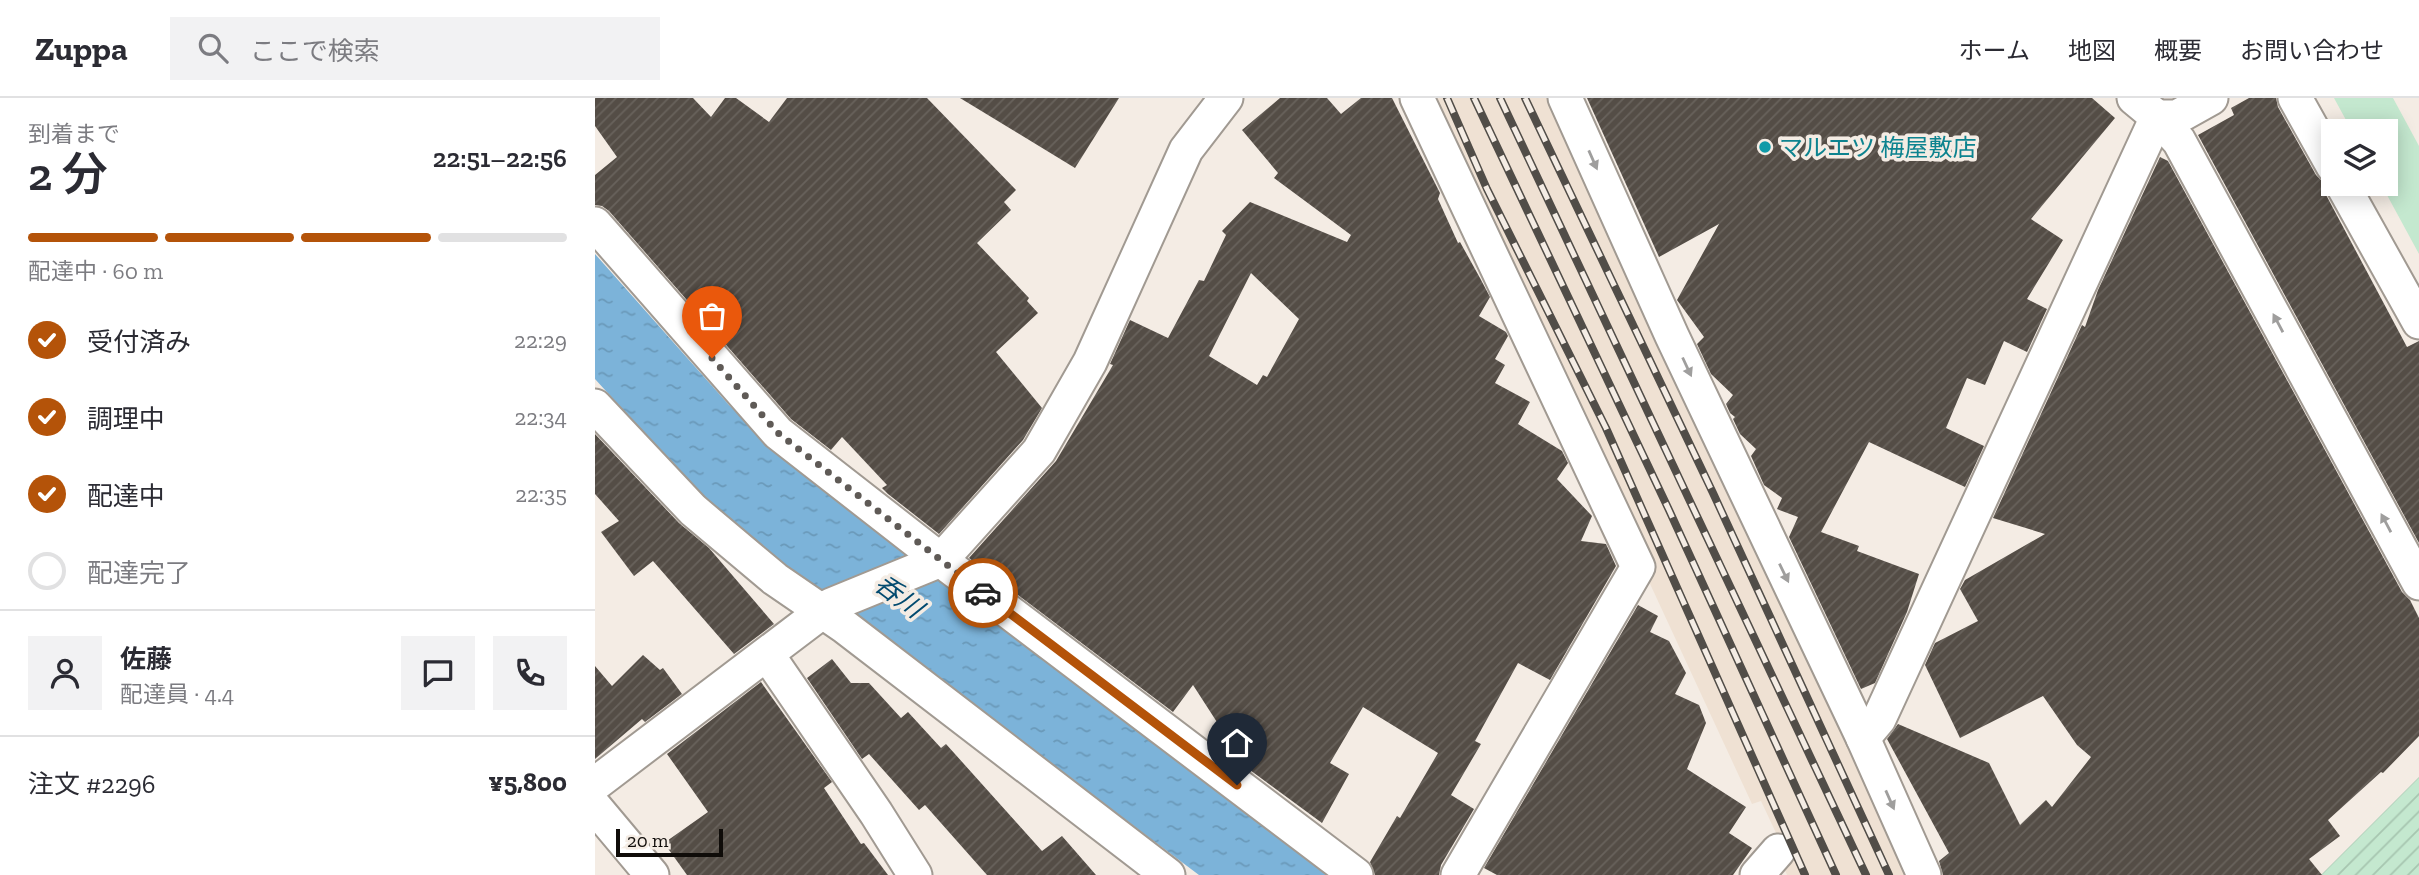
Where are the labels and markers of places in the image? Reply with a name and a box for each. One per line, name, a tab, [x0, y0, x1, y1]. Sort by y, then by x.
place label: マルエツ 梅屋敷店	[1779, 133, 1976, 162]
marker: マルエツ 梅屋敷店	[1757, 139, 1773, 155]
pin	[682, 286, 742, 358]
pin	[1207, 713, 1267, 785]

